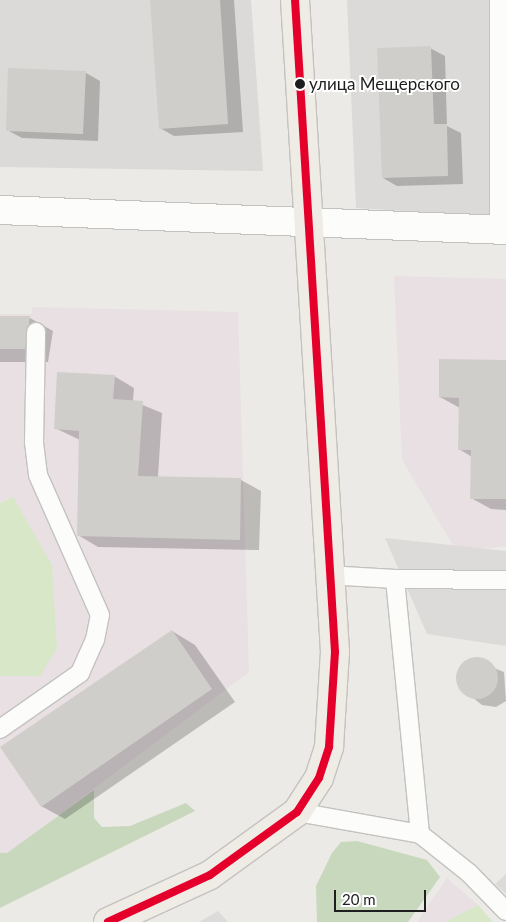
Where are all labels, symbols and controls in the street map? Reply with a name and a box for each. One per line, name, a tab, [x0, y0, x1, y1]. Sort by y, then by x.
place label: улица Мещерского	[309, 74, 460, 94]
marker: улица Мещерского	[295, 79, 305, 89]
scale bar	[336, 880, 428, 912]
text: 20 m	[342, 890, 376, 908]

